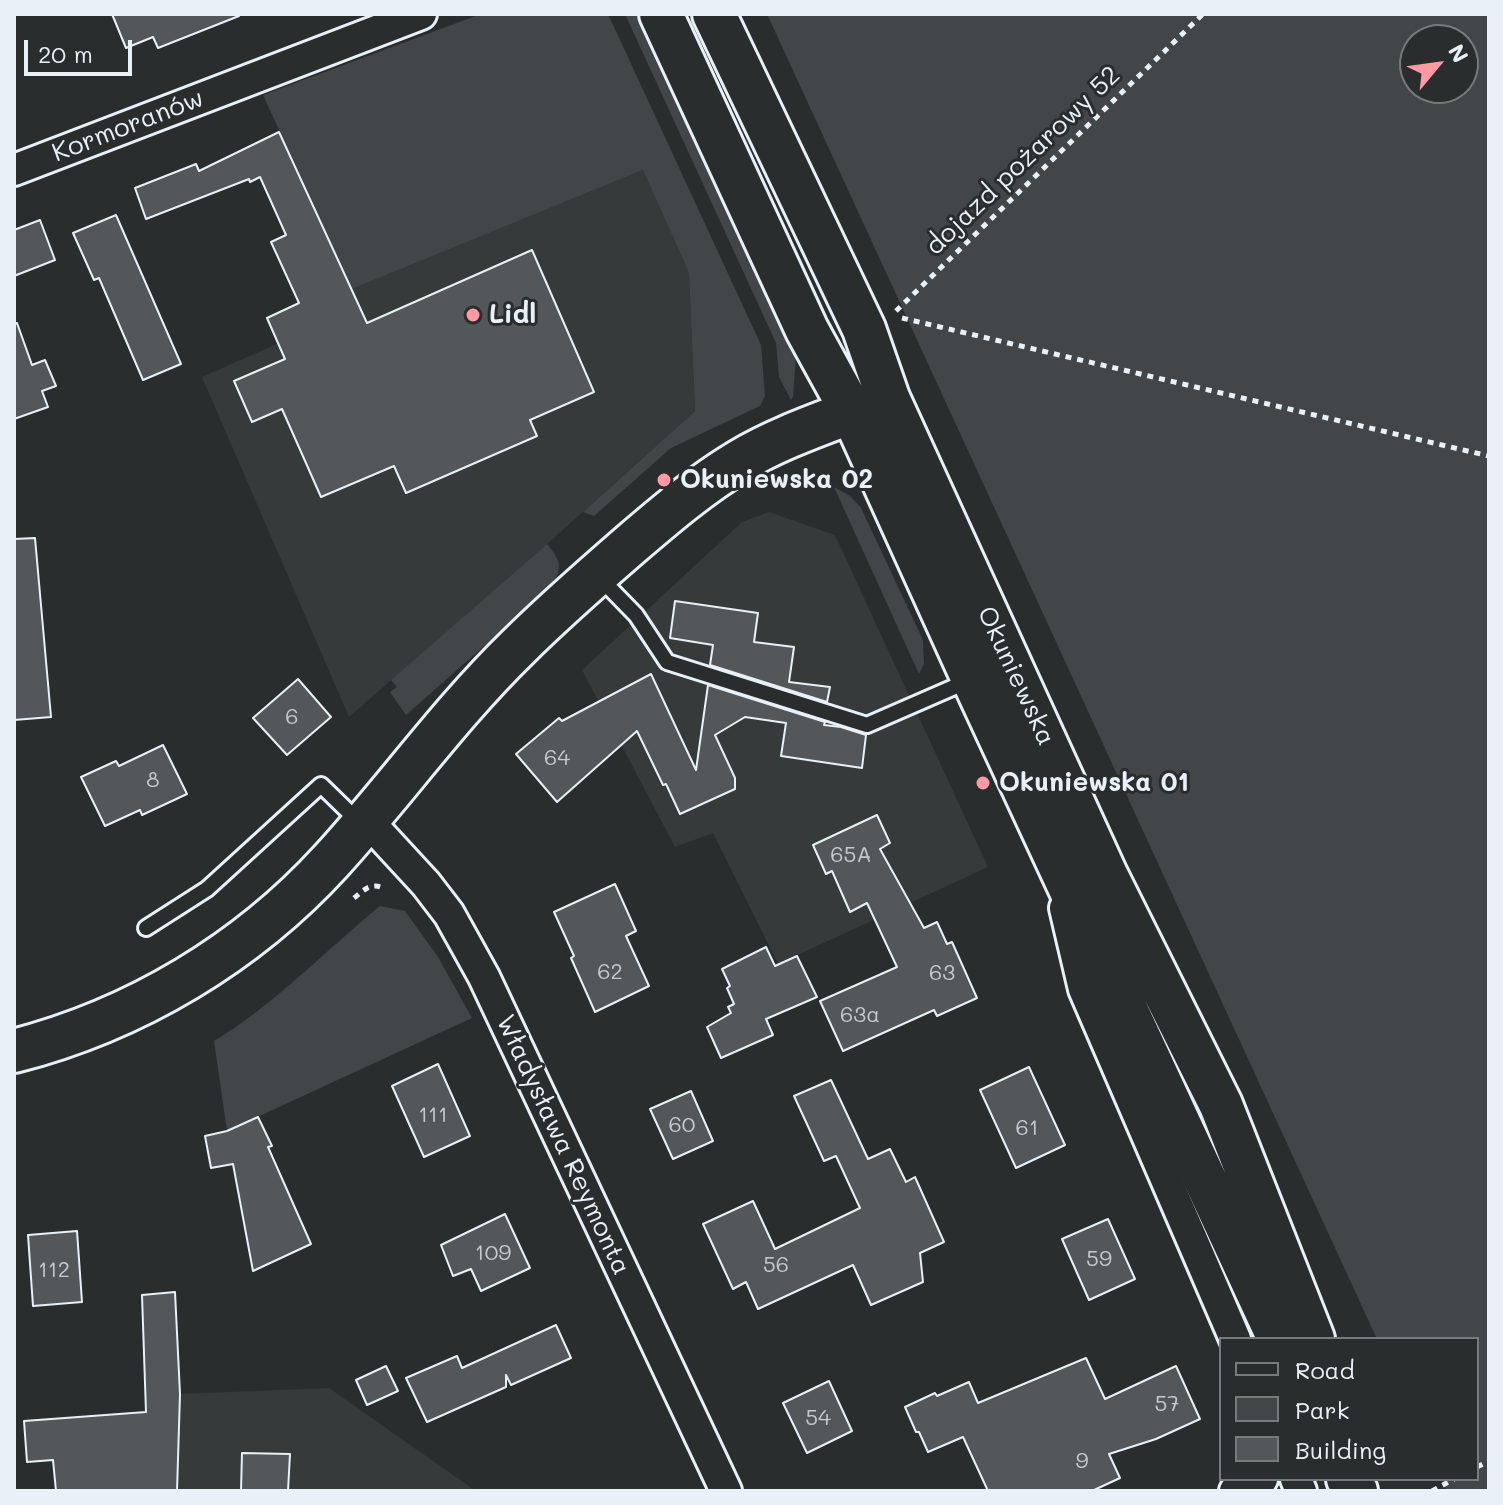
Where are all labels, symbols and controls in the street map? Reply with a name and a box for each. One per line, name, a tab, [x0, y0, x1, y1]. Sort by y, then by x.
scale bar	[28, 24, 136, 74]
north arrow	[1399, 24, 1479, 104]
text: 20 m	[38, 38, 93, 69]
text: N	[1442, 39, 1475, 67]
street label: dojazd pożarowy 52	[919, 60, 1127, 262]
street label: Kormoranów	[48, 83, 208, 169]
place label: Lidl	[489, 299, 536, 331]
marker: Lidl	[464, 306, 482, 324]
place label: Okuniewska 02	[680, 464, 873, 496]
marker: Okuniewska 02	[655, 471, 673, 489]
street label: Okuniewska	[970, 601, 1062, 751]
house number: 6	[285, 704, 299, 730]
house number: 64	[544, 745, 570, 771]
house number: 8	[146, 767, 160, 793]
place label: Okuniewska 01	[999, 767, 1189, 799]
marker: Okuniewska 01	[974, 774, 992, 792]
house number: 65A	[830, 842, 872, 868]
house number: 62	[597, 959, 623, 985]
house number: 63	[929, 960, 955, 986]
house number: 63a	[840, 1002, 880, 1028]
street label: Władysława Reymonta	[489, 1010, 637, 1280]
house number: 111	[418, 1102, 448, 1128]
house number: 60	[669, 1112, 695, 1138]
house number: 61	[1015, 1115, 1039, 1141]
house number: 109	[475, 1240, 511, 1266]
house number: 59	[1086, 1246, 1112, 1272]
house number: 56	[763, 1252, 789, 1278]
house number: 112	[38, 1257, 70, 1283]
legend	[1219, 1337, 1479, 1481]
text: Road	[1295, 1354, 1355, 1385]
house number: 57	[1154, 1391, 1180, 1417]
text: Park	[1295, 1394, 1349, 1425]
house number: 54	[805, 1405, 831, 1431]
text: Building	[1295, 1434, 1386, 1465]
house number: 9	[1075, 1448, 1089, 1474]

